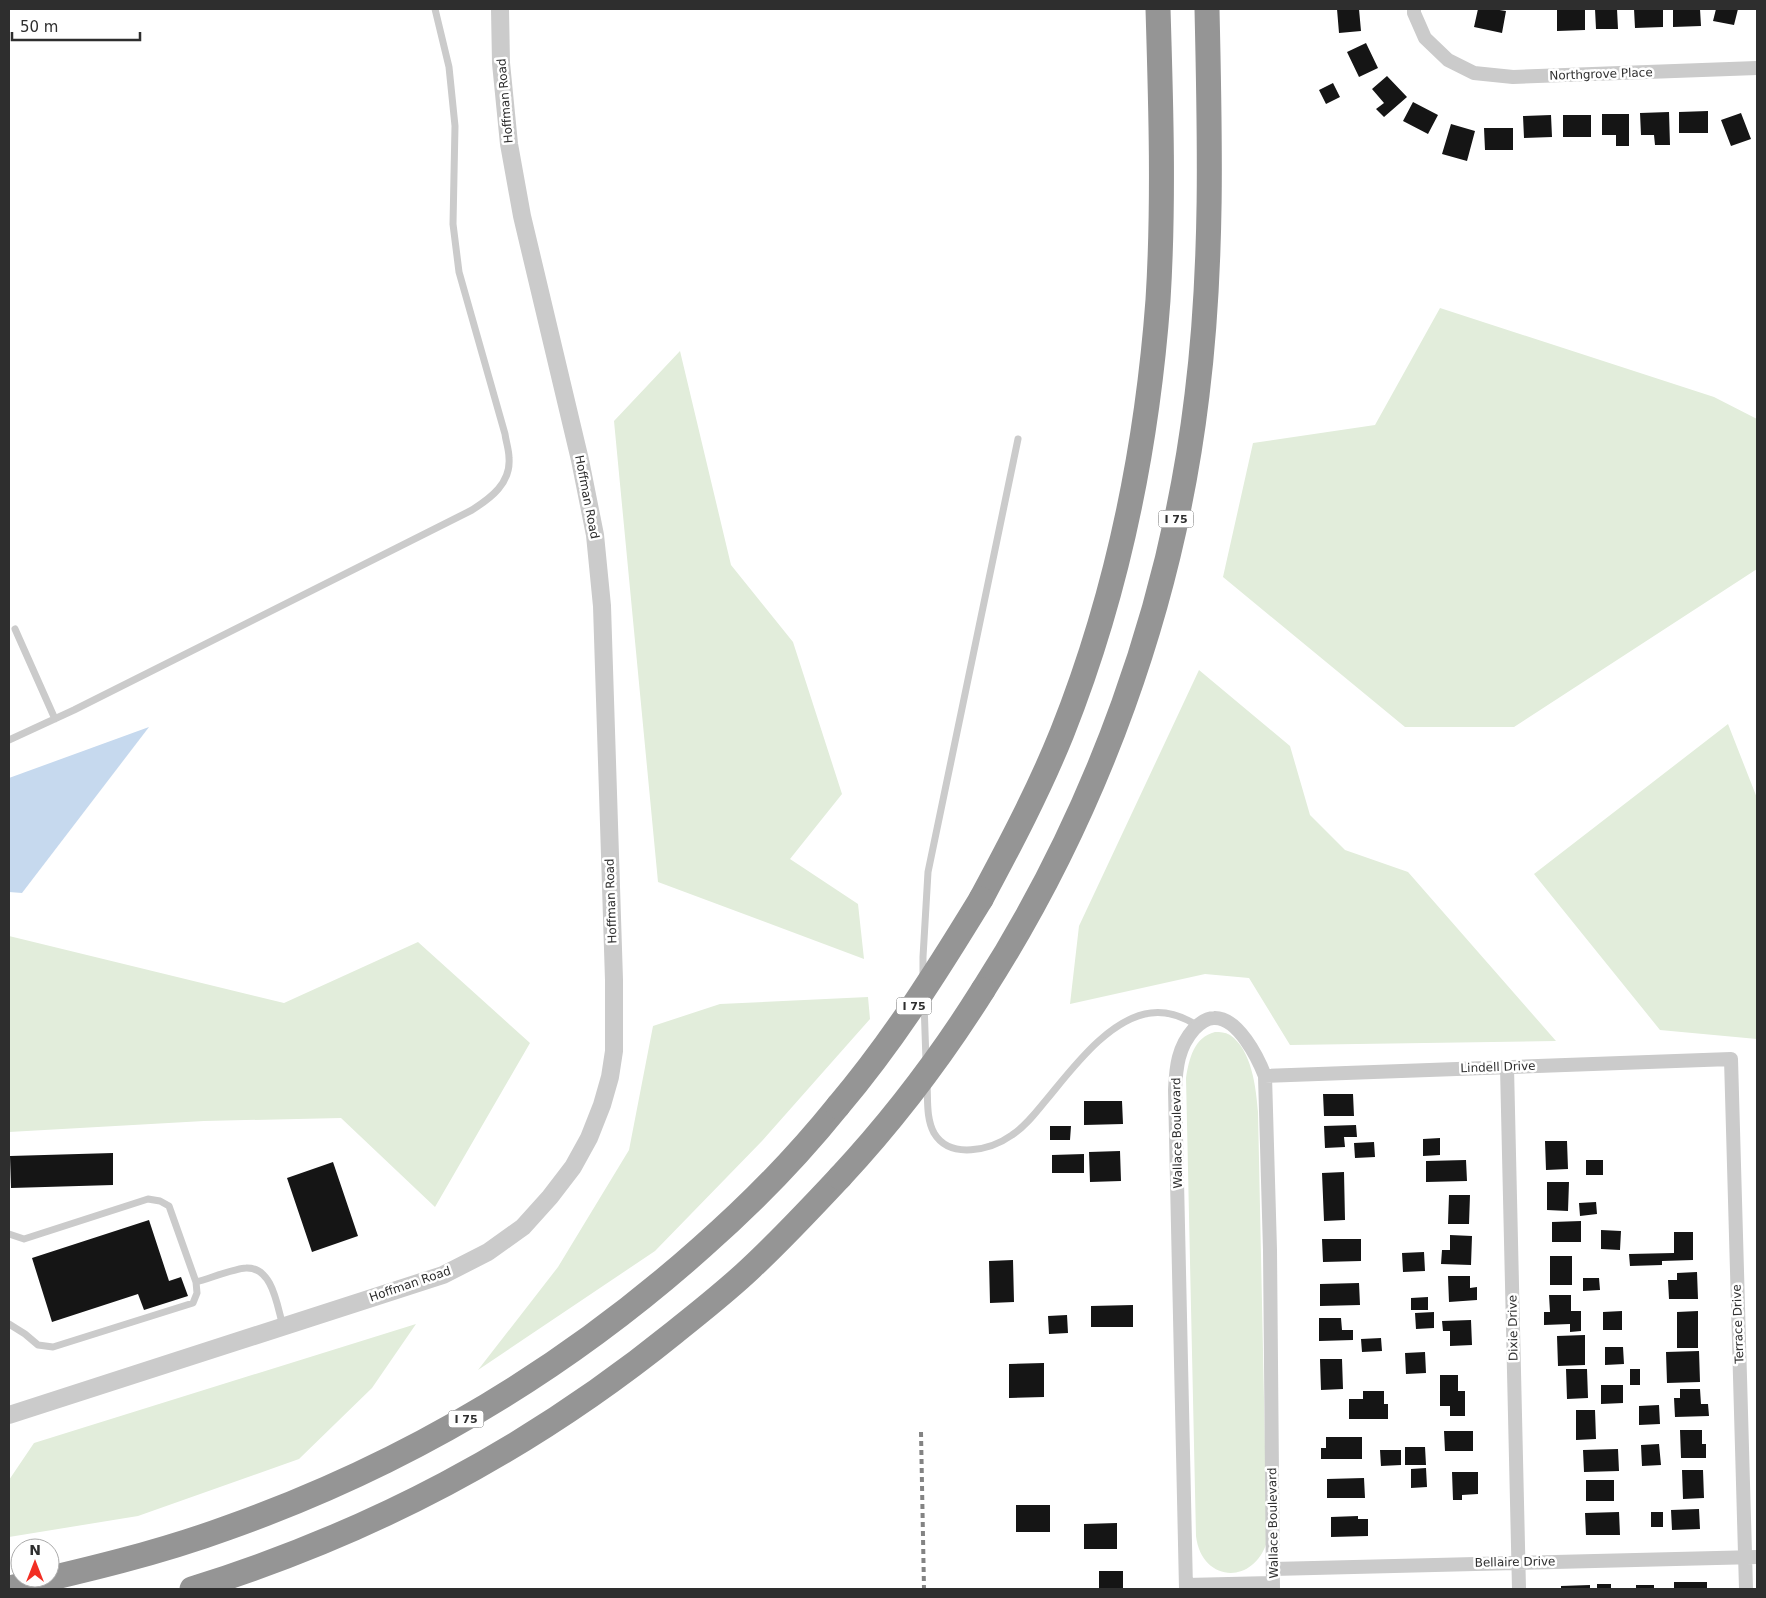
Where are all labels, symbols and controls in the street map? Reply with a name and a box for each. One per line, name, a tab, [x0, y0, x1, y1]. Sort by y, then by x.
scale bar	[12, 10, 140, 42]
text: 50 m	[20, 18, 58, 36]
street label: Hoffman Road	[494, 58, 516, 144]
street label: Northgrove Place	[1549, 65, 1653, 83]
street label: Hoffman Road	[572, 454, 602, 540]
road number: I 75	[1158, 510, 1194, 528]
street label: Hoffman Road	[603, 858, 619, 944]
road number: I 75	[896, 998, 932, 1014]
street label: Lindell Drive	[1460, 1059, 1536, 1075]
street label: Wallace Boulevard	[1169, 1077, 1185, 1189]
street label: Hoffman Road	[367, 1264, 453, 1304]
street label: Terrace Drive	[1730, 1284, 1746, 1365]
street label: Dixie Drive	[1505, 1295, 1521, 1361]
road number: I 75	[448, 1410, 484, 1428]
street label: Wallace Boulevard	[1265, 1467, 1281, 1579]
north arrow	[10, 1538, 60, 1588]
text: N	[29, 1542, 41, 1558]
street label: Bellaire Drive	[1474, 1554, 1556, 1570]

